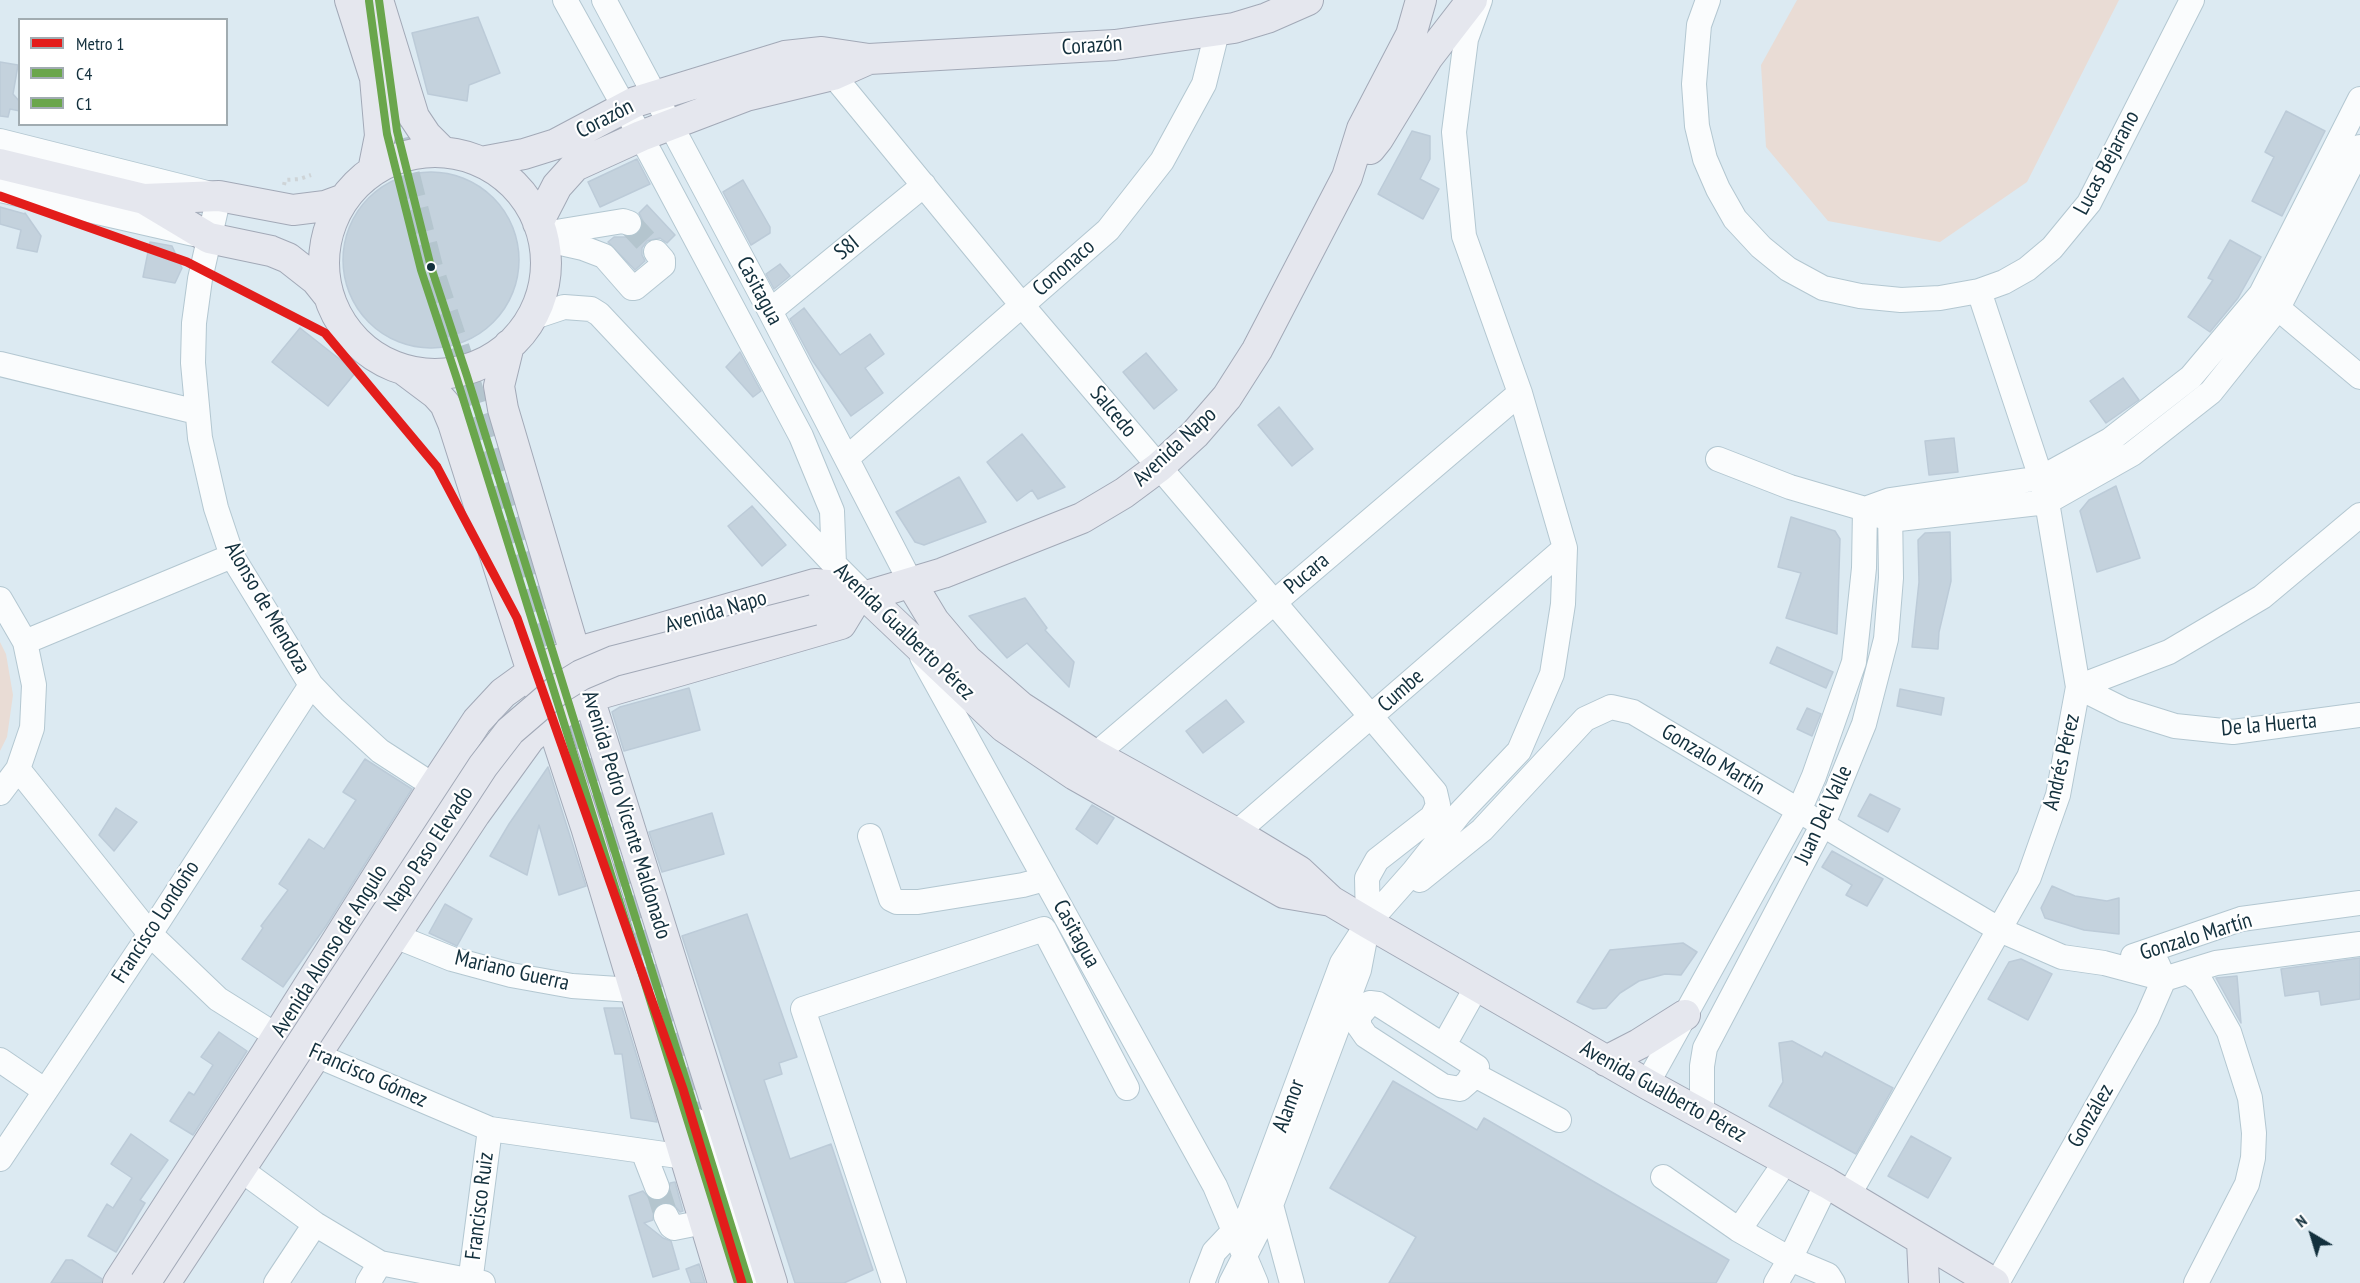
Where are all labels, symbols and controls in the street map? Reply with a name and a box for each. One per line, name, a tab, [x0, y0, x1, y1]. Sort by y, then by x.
legend	[18, 18, 228, 126]
street label: Corazón	[1061, 31, 1123, 61]
text: Metro 1	[76, 32, 124, 55]
text: C4	[76, 62, 92, 85]
text: C1	[76, 92, 92, 115]
street label: Corazón	[572, 93, 638, 145]
street label: Lucas Bejarano	[2069, 106, 2145, 220]
street label: S8I	[829, 230, 865, 266]
street label: Cononaco	[1028, 234, 1100, 302]
street label: Casitagua	[730, 252, 788, 330]
unlabelled marker	[425, 261, 437, 273]
street label: Salcedo	[1084, 381, 1142, 443]
street label: Avenida Napo	[1128, 402, 1222, 492]
street label: Alonso de Mendoza	[219, 537, 315, 679]
street label: Pucara	[1279, 548, 1335, 600]
street label: Avenida Gualberto Pérez	[828, 558, 980, 706]
street label: Avenida Napo	[662, 585, 770, 639]
street label: Cumbe	[1373, 664, 1429, 718]
street label: Avenida Pedro Vicente Maldonado	[576, 688, 676, 942]
street label: De la Huerta	[2220, 708, 2318, 742]
street label: Andrés Pérez	[2038, 711, 2086, 813]
street label: Gonzalo Martín	[1657, 719, 1769, 801]
street label: Juan Del Valle	[1790, 761, 1858, 869]
street label: Napo Paso Elevado	[379, 782, 479, 916]
street label: Francisco Londoño	[107, 856, 205, 988]
street label: Avenida Alonso de Angulo	[266, 860, 394, 1042]
street label: Casitagua	[1047, 895, 1105, 973]
street label: Gonzalo Martín	[2137, 907, 2255, 967]
street label: Mariano Guerra	[452, 945, 572, 997]
street label: Avenida Gualberto Pérez	[1575, 1035, 1751, 1149]
street label: Francisco Gómez	[305, 1038, 431, 1114]
street label: Alamor	[1267, 1076, 1311, 1136]
street label: González	[2062, 1080, 2120, 1152]
street label: Francisco Ruiz	[460, 1151, 500, 1261]
north arrow	[2282, 1205, 2342, 1265]
text: N	[2291, 1210, 2310, 1231]

